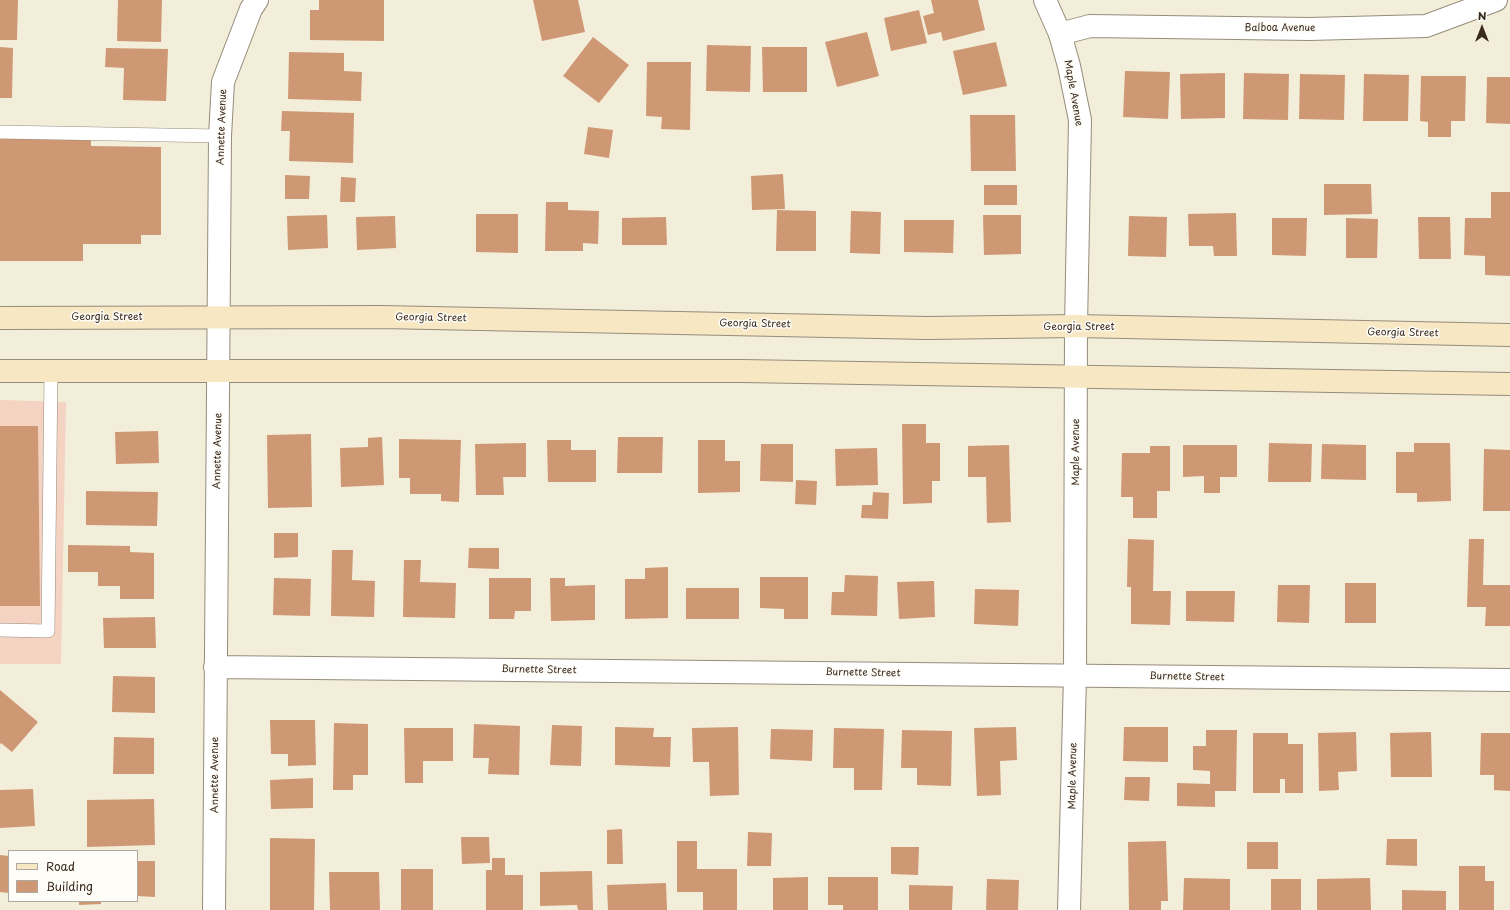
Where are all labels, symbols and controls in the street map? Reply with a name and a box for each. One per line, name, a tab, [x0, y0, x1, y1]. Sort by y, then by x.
text: N	[1478, 7, 1486, 24]
north arrow	[1462, 8, 1502, 48]
street label: Balboa Avenue	[1245, 22, 1315, 34]
street label: Maple Avenue	[1061, 59, 1085, 127]
street label: Annette Avenue	[215, 89, 229, 165]
street label: Georgia Street	[71, 311, 143, 323]
street label: Georgia Street	[395, 311, 467, 325]
street label: Georgia Street	[719, 317, 791, 331]
street label: Georgia Street	[1043, 321, 1115, 333]
street label: Georgia Street	[1367, 326, 1439, 340]
street label: Annette Avenue	[211, 413, 225, 489]
street label: Maple Avenue	[1070, 418, 1082, 486]
street label: Burnette Street	[501, 663, 577, 677]
street label: Burnette Street	[825, 666, 901, 680]
street label: Burnette Street	[1149, 670, 1225, 684]
street label: Annette Avenue	[209, 737, 221, 813]
street label: Maple Avenue	[1066, 742, 1080, 810]
legend	[8, 850, 138, 902]
text: Road	[46, 857, 75, 875]
text: Building	[46, 877, 93, 895]

